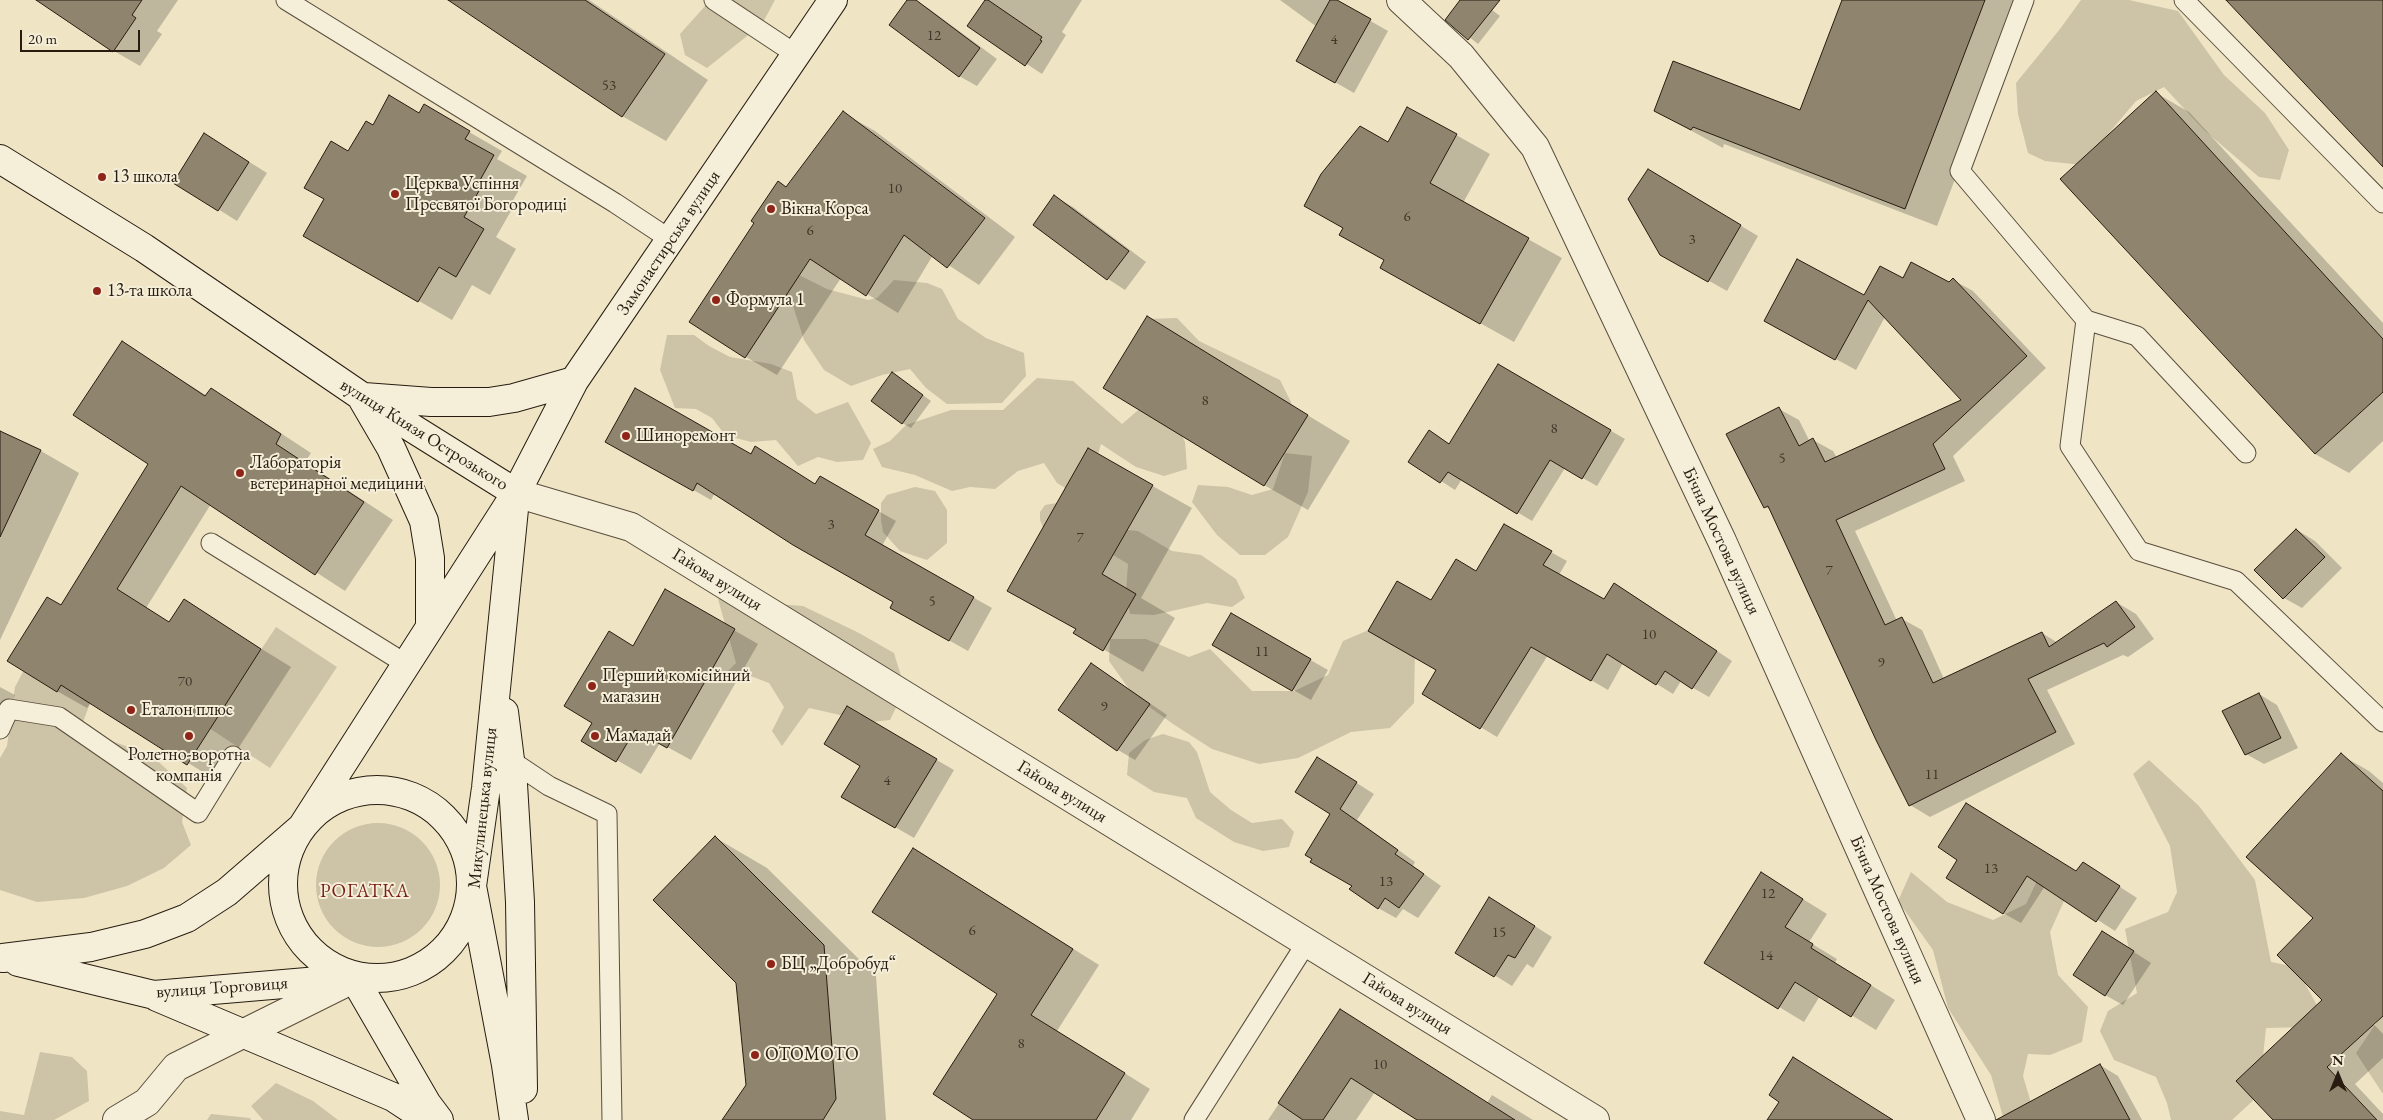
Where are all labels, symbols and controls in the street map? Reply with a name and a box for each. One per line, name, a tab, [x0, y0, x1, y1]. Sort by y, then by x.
scale bar	[22, 20, 142, 52]
house number: 12	[927, 27, 941, 45]
text: 20 m	[28, 29, 57, 48]
house number: 4	[1330, 31, 1338, 49]
house number: 53	[602, 77, 616, 95]
place label: 13 школа	[112, 166, 178, 188]
street label: Замонастирська вулиця	[612, 166, 726, 320]
marker: 13 школа	[96, 171, 108, 183]
place label: Церква Успіння Пресвятої Богородиці	[405, 173, 567, 215]
house number: 10	[888, 180, 902, 198]
marker: Церква Успіння Пресвятої Богородиці	[389, 188, 401, 200]
place label: Вікна Корса	[781, 198, 869, 220]
marker: Вікна Корса	[765, 203, 777, 215]
house number: 6	[1403, 208, 1411, 226]
house number: 6	[806, 222, 814, 240]
house number: 3	[1688, 231, 1696, 249]
place label: 13-та школа	[107, 280, 192, 302]
marker: 13-та школа	[91, 285, 103, 297]
place label: Формула 1	[726, 289, 805, 311]
marker: Формула 1	[710, 294, 722, 306]
street label: вулиця Князя Острозького	[336, 374, 512, 496]
house number: 8	[1201, 392, 1209, 410]
house number: 8	[1550, 420, 1558, 438]
place label: Шиноремонт	[636, 425, 736, 447]
marker: Шиноремонт	[620, 430, 632, 442]
house number: 5	[1778, 450, 1786, 468]
place label: Лабораторія ветеринарної медицини	[250, 452, 424, 494]
street label: Бічна Мостова вулиця	[1677, 464, 1765, 618]
marker: Лабораторія ветеринарної медицини	[234, 467, 246, 479]
house number: 3	[827, 516, 835, 534]
house number: 7	[1076, 529, 1084, 547]
street label: Гайова вулиця	[668, 544, 766, 616]
house number: 7	[1825, 562, 1833, 580]
house number: 5	[928, 593, 936, 611]
house number: 10	[1642, 626, 1656, 644]
house number: 11	[1255, 643, 1269, 661]
house number: 9	[1877, 654, 1885, 672]
place label: Перший комісійний магазин	[602, 665, 751, 708]
house number: 70	[178, 673, 192, 691]
marker: Перший комісійний магазин	[586, 680, 598, 692]
house number: 9	[1100, 698, 1108, 716]
place label: Еталон плюс	[141, 699, 233, 721]
marker: Еталон плюс	[125, 704, 137, 716]
place label: Мамадай	[605, 725, 671, 747]
street label: Микулинецька вулиця	[464, 726, 502, 890]
marker: Ролетно-воротна компанія	[183, 730, 195, 742]
marker: Мамадай	[589, 730, 601, 742]
place label: Ролетно-воротна компанія	[128, 744, 250, 786]
street label: Гайова вулиця	[1013, 756, 1111, 828]
house number: 11	[1925, 766, 1939, 784]
house number: 4	[883, 772, 891, 790]
street label: Бічна Мостова вулиця	[1845, 832, 1929, 988]
house number: 13	[1984, 860, 1998, 878]
house number: 13	[1379, 873, 1393, 891]
district label: РОГАТКА	[319, 881, 411, 903]
house number: 12	[1761, 885, 1775, 903]
house number: 6	[968, 922, 976, 940]
house number: 15	[1492, 924, 1506, 942]
house number: 14	[1759, 947, 1773, 965]
place label: БЦ „Добробуд“	[781, 953, 896, 975]
marker: БЦ „Добробуд“	[765, 958, 777, 970]
street label: Гайова вулиця	[1358, 968, 1456, 1040]
street label: вулиця Торговиця	[155, 973, 289, 1003]
house number: 8	[1017, 1035, 1025, 1053]
place label: ОТОМОТО	[765, 1044, 859, 1066]
marker: ОТОМОТО	[749, 1049, 761, 1061]
north arrow	[2313, 1050, 2363, 1100]
text: N	[2332, 1051, 2344, 1069]
house number: 10	[1373, 1056, 1387, 1074]

